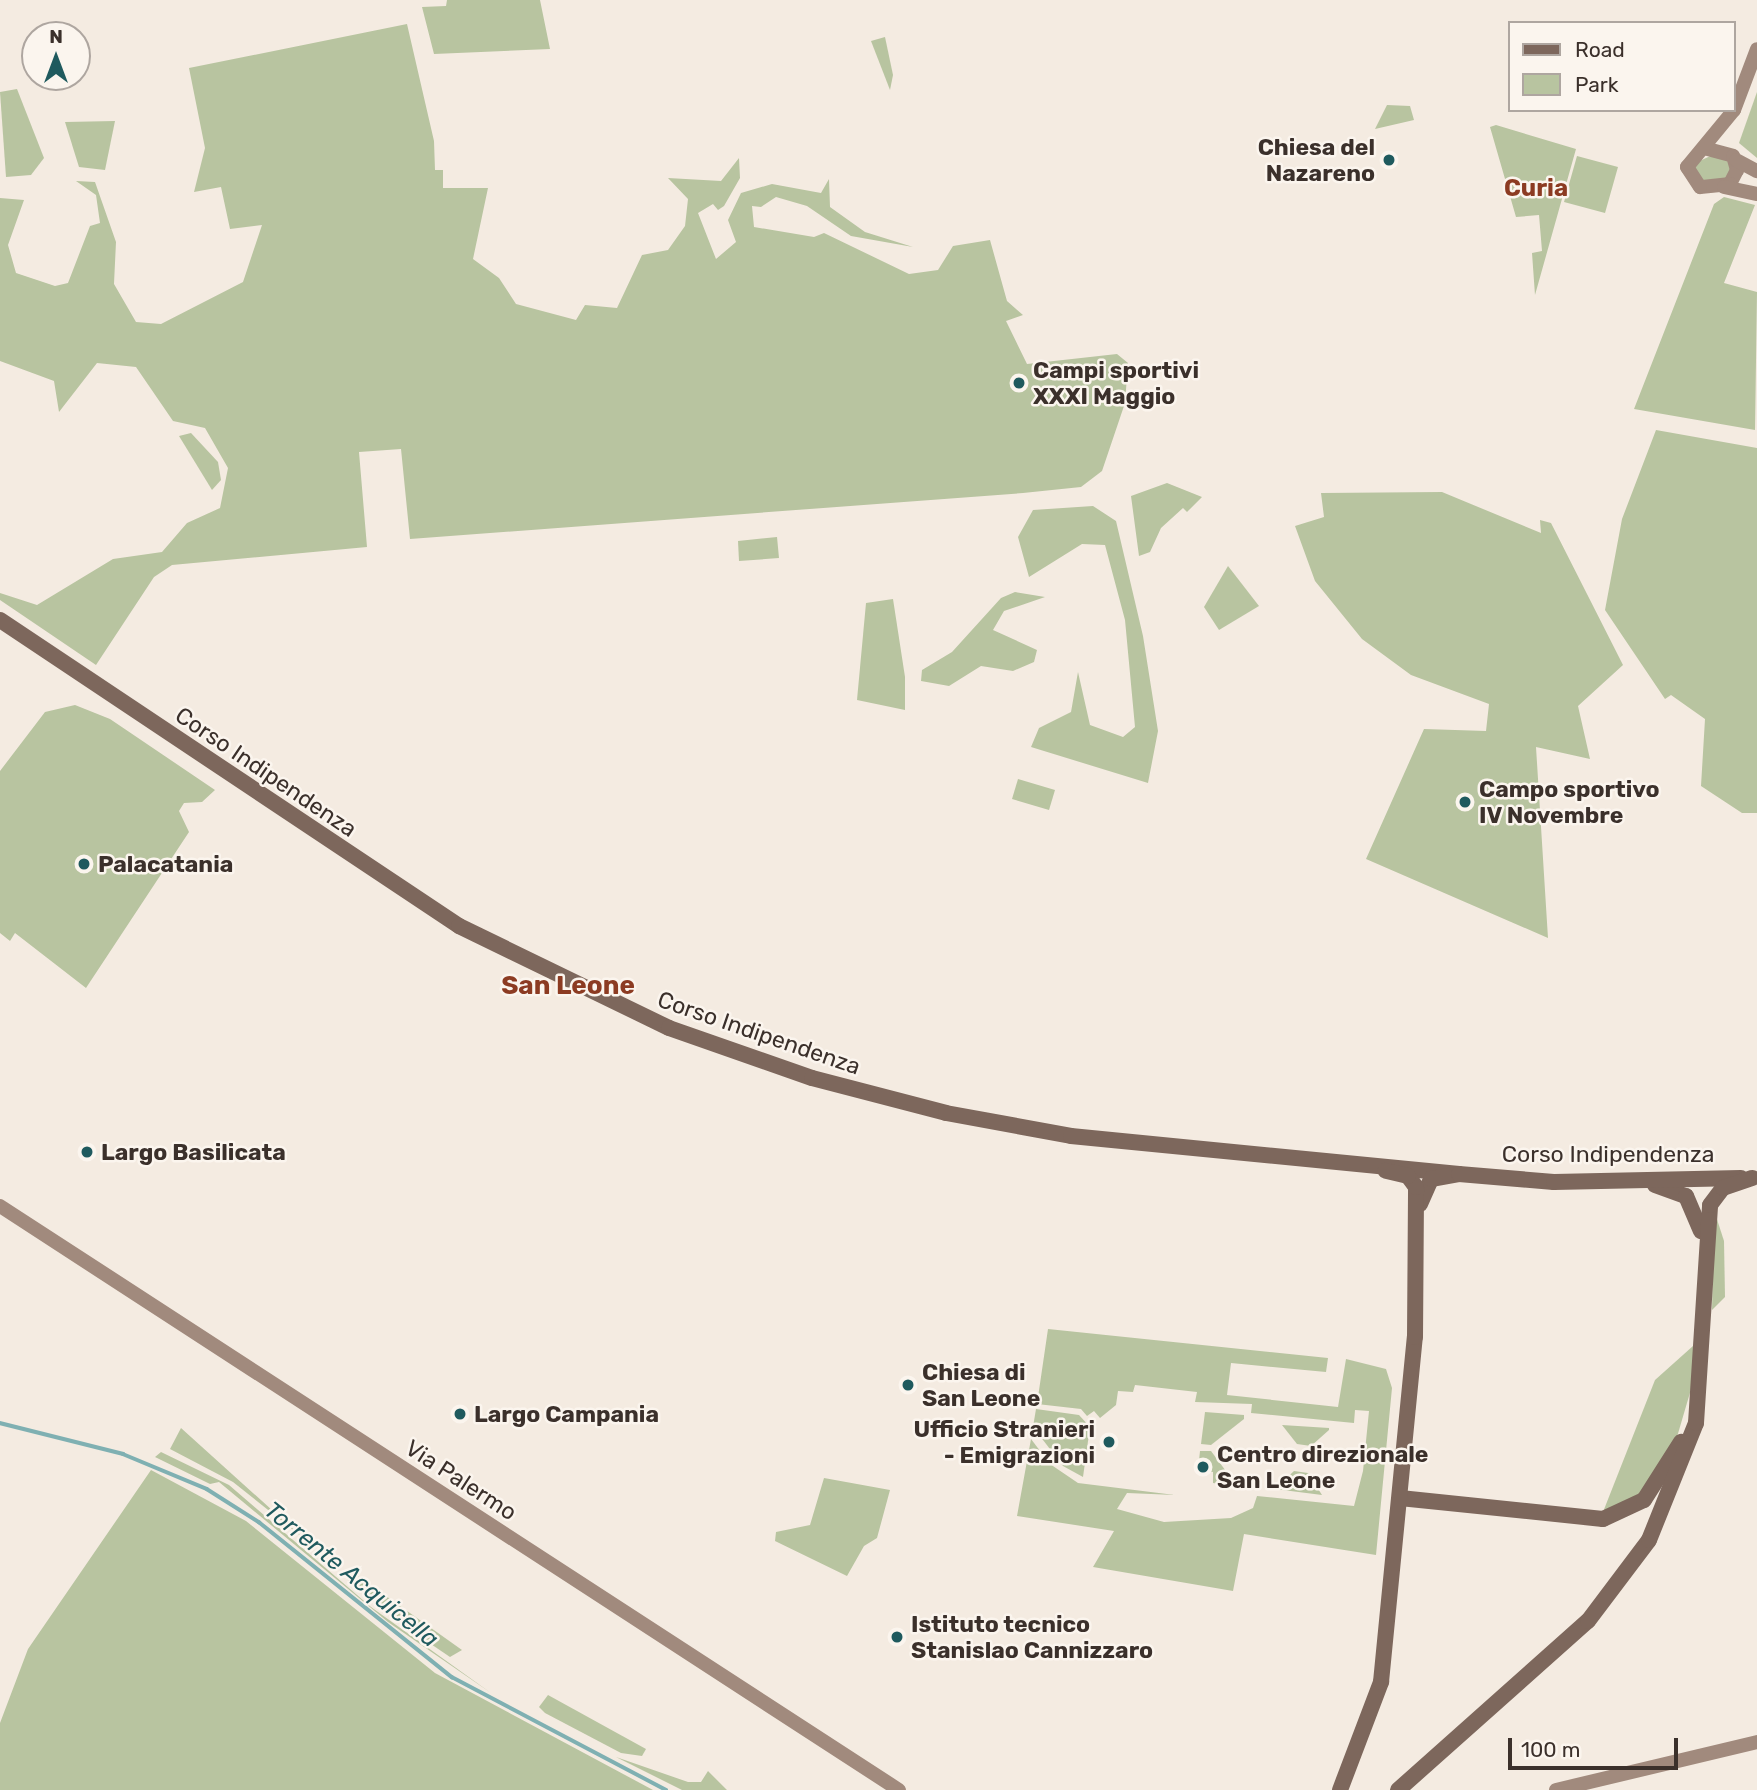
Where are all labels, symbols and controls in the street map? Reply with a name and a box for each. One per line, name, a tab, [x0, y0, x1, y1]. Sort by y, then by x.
north arrow	[21, 21, 91, 91]
legend	[1508, 21, 1736, 112]
text: N	[49, 25, 63, 48]
text: Road	[1575, 37, 1625, 62]
text: Park	[1575, 72, 1619, 97]
place label: Chiesa del Nazareno	[1258, 133, 1375, 187]
marker: Chiesa del Nazareno	[1381, 152, 1397, 168]
district label: Curia	[1504, 175, 1568, 203]
place label: Campi sportivi XXXI Maggio	[1033, 356, 1199, 410]
marker: Campi sportivi XXXI Maggio	[1011, 375, 1027, 391]
street label: Corso Indipendenza	[170, 701, 362, 843]
place label: Campo sportivo IV Novembre	[1479, 775, 1660, 829]
marker: Campo sportivo IV Novembre	[1457, 794, 1473, 810]
place label: Palacatania	[98, 850, 233, 878]
marker: Palacatania	[76, 856, 92, 872]
district label: San Leone	[501, 970, 635, 1002]
street label: Corso Indipendenza	[654, 985, 864, 1081]
place label: Largo Basilicata	[101, 1138, 286, 1166]
street label: Corso Indipendenza	[1502, 1140, 1714, 1168]
marker: Largo Basilicata	[79, 1144, 95, 1160]
place label: Chiesa di San Leone	[922, 1358, 1040, 1412]
marker: Chiesa di San Leone	[900, 1377, 916, 1393]
place label: Largo Campania	[474, 1400, 659, 1428]
marker: Largo Campania	[452, 1406, 468, 1422]
place label: Ufficio Stranieri - Emigrazioni	[913, 1415, 1095, 1469]
street label: Via Palermo	[400, 1434, 522, 1526]
marker: Ufficio Stranieri - Emigrazioni	[1101, 1434, 1117, 1450]
place label: Centro direzionale San Leone	[1217, 1440, 1428, 1494]
marker: Centro direzionale San Leone	[1195, 1459, 1211, 1475]
water label: Torrente Acquicella	[258, 1496, 444, 1654]
place label: Istituto tecnico Stanislao Cannizzaro	[911, 1610, 1153, 1664]
marker: Istituto tecnico Stanislao Cannizzaro	[889, 1629, 905, 1645]
scale bar	[1512, 1724, 1682, 1768]
text: 100 m	[1521, 1737, 1580, 1762]

